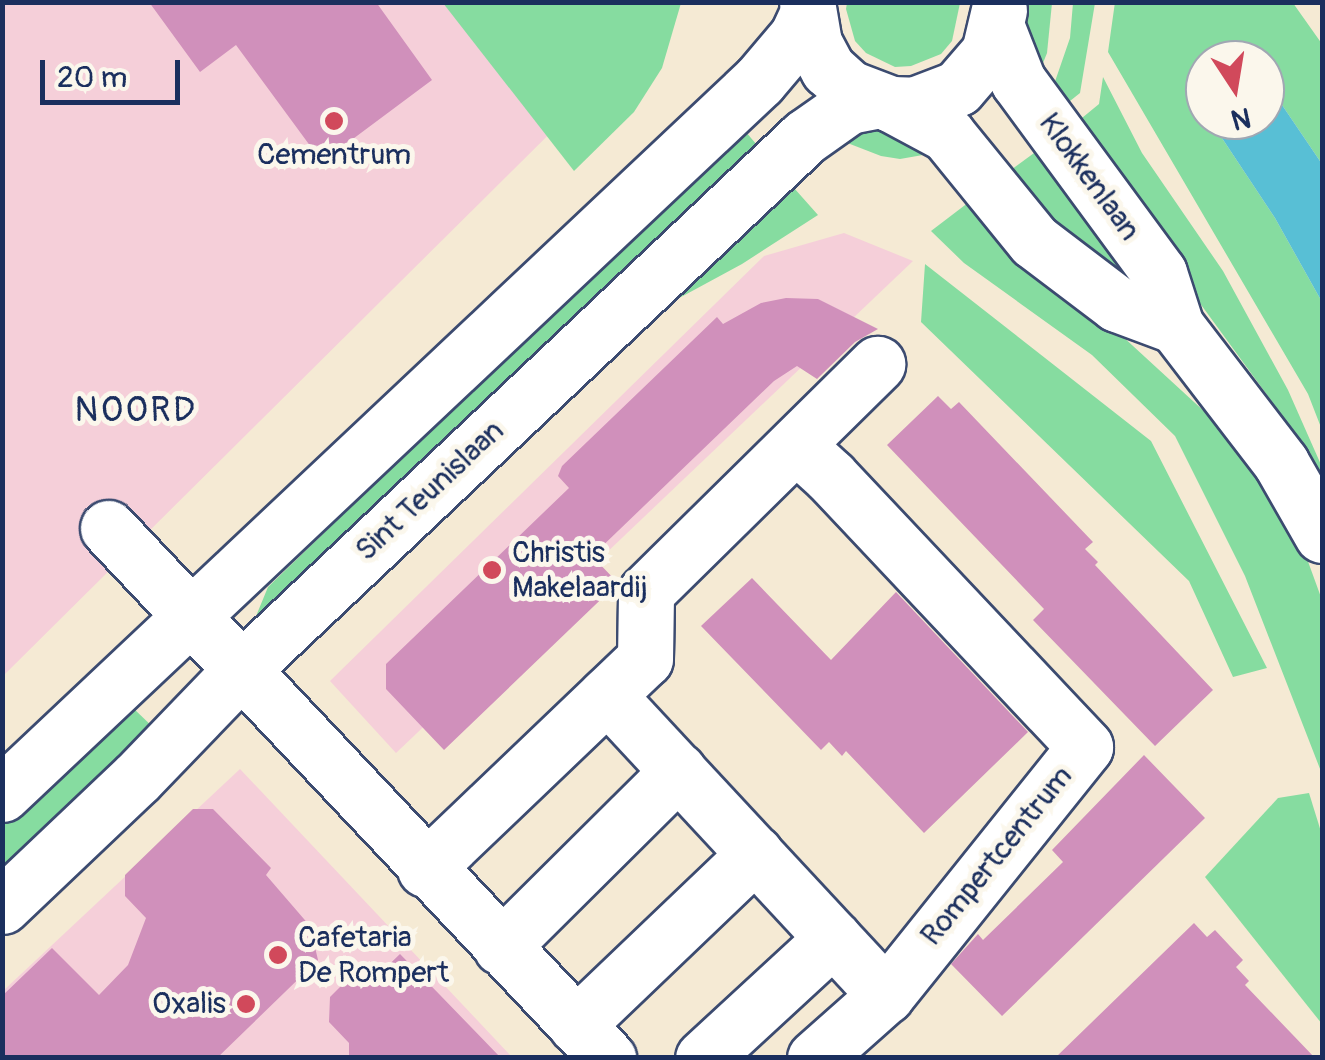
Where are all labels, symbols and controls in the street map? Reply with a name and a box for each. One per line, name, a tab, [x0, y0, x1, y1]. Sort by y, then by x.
scale bar	[45, 40, 185, 102]
north arrow	[1185, 40, 1285, 140]
text: 20 m	[57, 59, 127, 96]
text: N	[1228, 99, 1254, 137]
street label: Klokkenlaan	[1031, 106, 1147, 248]
marker: Cementrum	[323, 110, 345, 132]
place label: Cementrum	[257, 137, 411, 173]
district label: NOORD	[75, 389, 197, 431]
street label: Sint Teunislaan	[348, 413, 512, 569]
place label: Christis Makelaardij	[512, 535, 648, 606]
marker: Christis Makelaardij	[481, 559, 503, 581]
street label: Rompertcentrum	[914, 759, 1080, 953]
place label: Cafetaria De Rompert	[298, 920, 449, 990]
marker: Cafetaria De Rompert	[267, 944, 289, 966]
place label: Oxalis	[152, 986, 226, 1022]
marker: Oxalis	[235, 993, 257, 1015]

